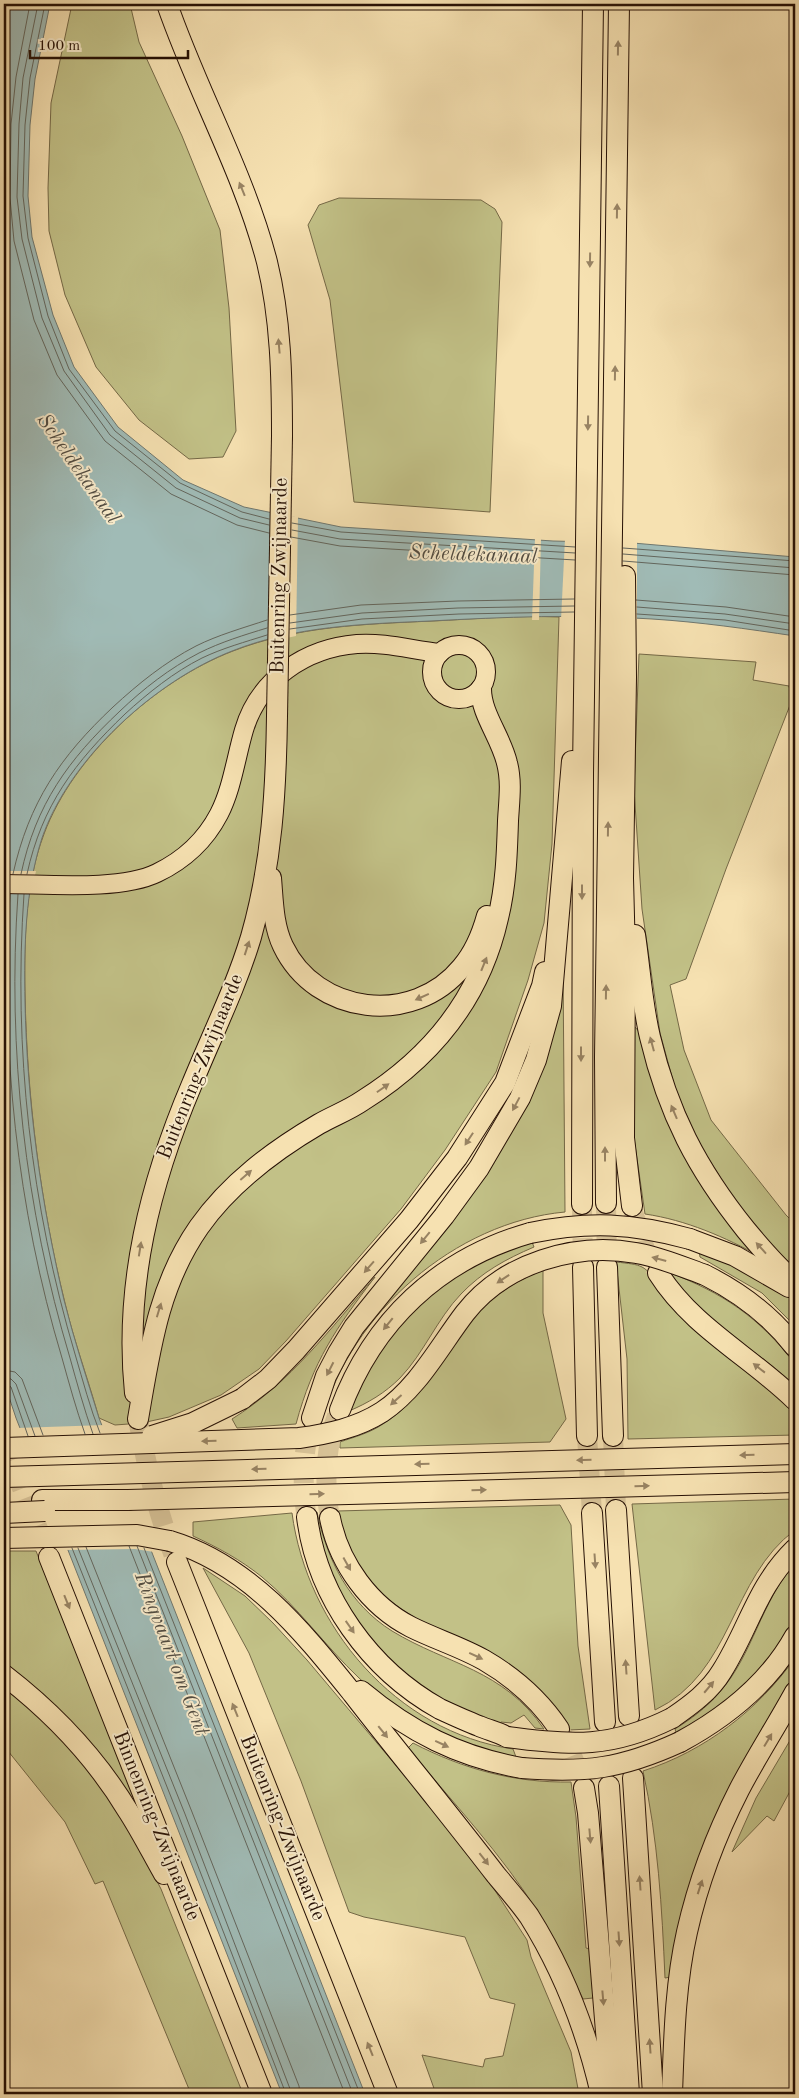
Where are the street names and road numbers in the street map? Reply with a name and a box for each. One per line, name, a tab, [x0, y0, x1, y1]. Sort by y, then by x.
street label: Buitenring Zwijnaarde	[268, 478, 292, 674]
street label: Buitenring-Zwijnaarde	[155, 971, 247, 1163]
street label: Binnenring-Zwijnaarde	[109, 1729, 203, 1923]
street label: Buitenring-Zwijnaarde	[236, 1732, 328, 1924]

